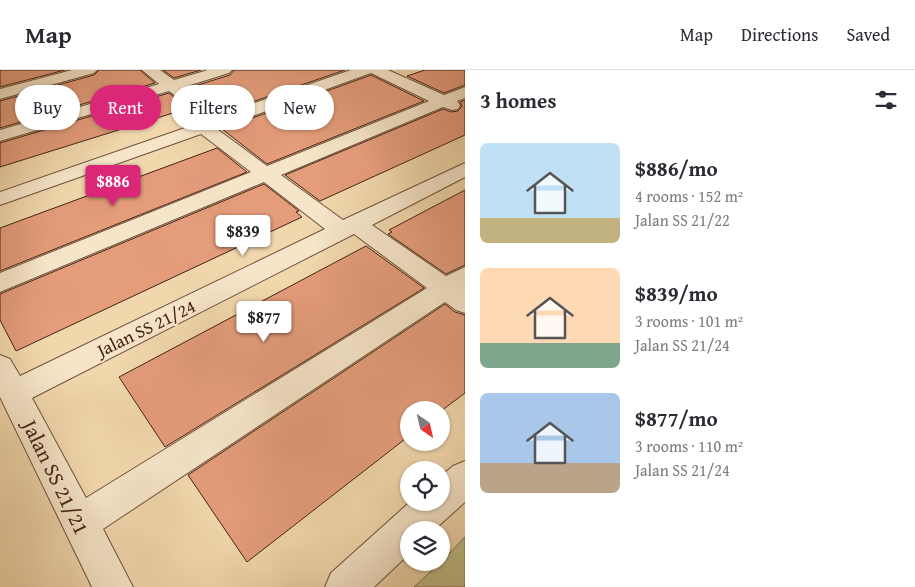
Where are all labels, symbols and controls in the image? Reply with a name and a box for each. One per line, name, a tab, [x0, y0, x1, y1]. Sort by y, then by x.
text: Map	[25, 17, 72, 52]
text: Map	[680, 21, 713, 48]
text: Directions	[741, 21, 818, 48]
text: Saved	[846, 21, 890, 48]
chip: Buy	[15, 85, 80, 130]
chip: Rent	[90, 85, 161, 130]
chip: Filters	[171, 85, 255, 130]
chip: New	[265, 85, 334, 130]
text: 3 homes	[480, 85, 556, 116]
icon: filters	[872, 86, 900, 114]
text: $886/mo	[635, 153, 718, 184]
icon: home	[520, 163, 580, 223]
pin: $886	[83, 164, 143, 207]
text: $886	[96, 169, 130, 193]
text: 4 rooms · 152 m²	[635, 184, 743, 208]
text: Jalan SS 21/22	[635, 208, 730, 232]
pin: $839	[213, 214, 273, 257]
text: $839	[226, 219, 260, 243]
text: $839/mo	[635, 278, 718, 309]
icon: home	[520, 288, 580, 348]
street label: Jalan SS 21/24	[90, 293, 200, 364]
pin: $877	[234, 300, 294, 343]
text: $877	[247, 305, 281, 329]
text: 3 rooms · 101 m²	[635, 309, 743, 333]
text: Jalan SS 21/24	[635, 333, 730, 357]
north arrow	[400, 401, 450, 451]
map controls	[400, 401, 450, 571]
text: $877/mo	[635, 403, 718, 434]
street label: Jalan SS 21/21	[14, 412, 97, 540]
icon: home	[520, 413, 580, 473]
text: 3 rooms · 110 m²	[635, 434, 743, 458]
text: Jalan SS 21/24	[635, 458, 730, 482]
button: locate	[400, 461, 450, 511]
button: layers	[400, 521, 450, 571]

